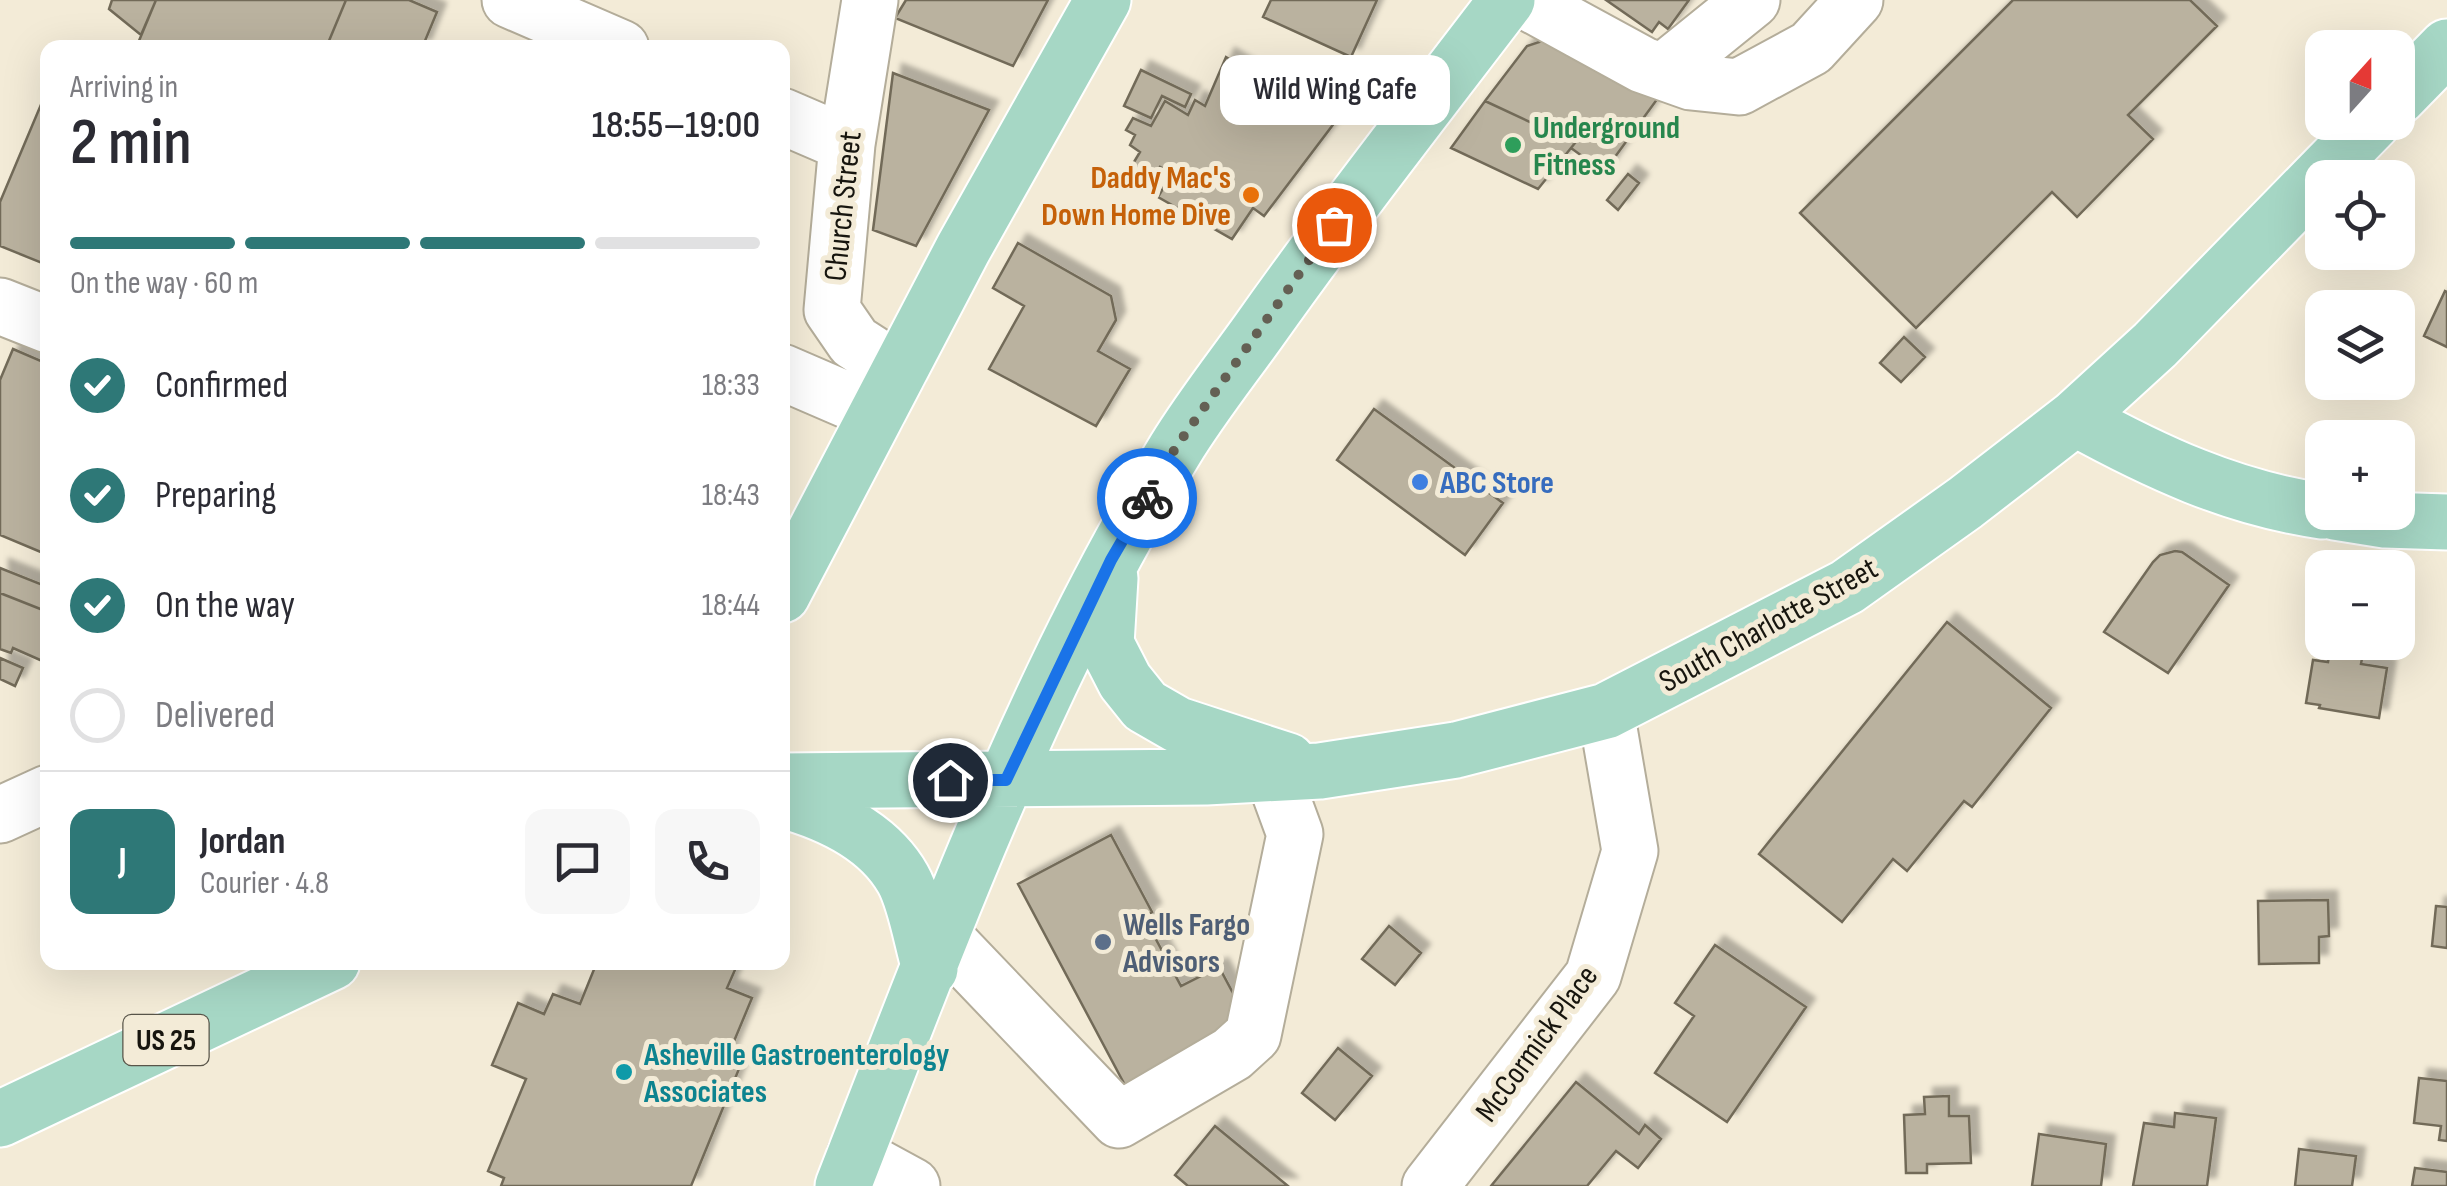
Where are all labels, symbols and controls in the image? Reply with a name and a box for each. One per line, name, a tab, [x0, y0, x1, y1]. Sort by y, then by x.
north arrow	[2305, 30, 2415, 140]
map controls	[2305, 30, 2415, 660]
callout: Wild Wing Cafe	[1219, 55, 1449, 125]
text: Arriving in	[70, 68, 178, 107]
text: Wild Wing Cafe	[1253, 70, 1417, 109]
text: 18:55–19:00	[592, 103, 760, 148]
text: 2 min	[70, 105, 192, 183]
place label: Underground Fitness	[1533, 109, 1680, 185]
street label: Church Street	[816, 129, 871, 283]
marker: Underground Fitness	[1502, 134, 1524, 156]
place label: Daddy Mac's Down Home Dive	[1041, 159, 1231, 235]
button: locate	[2305, 160, 2415, 270]
pin	[1292, 183, 1377, 268]
marker: Daddy Mac's Down Home Dive	[1240, 184, 1262, 206]
icon: bag	[1307, 198, 1362, 253]
text: On the way · 60 m	[70, 264, 258, 303]
button: layers	[2305, 290, 2415, 400]
icon: check	[70, 358, 125, 413]
text: Confirmed	[155, 363, 288, 408]
text: 18:33	[702, 366, 760, 405]
button: +	[2305, 420, 2415, 530]
courier	[1097, 448, 1197, 548]
place label: ABC Store	[1439, 464, 1554, 503]
icon: check	[70, 468, 125, 523]
icon: bike	[1120, 471, 1175, 526]
marker: ABC Store	[1409, 471, 1431, 493]
text: Preparing	[155, 473, 276, 518]
text: 18:43	[702, 476, 760, 515]
street label: South Charlotte Street	[1653, 549, 1885, 701]
button: −	[2305, 550, 2415, 660]
icon: check	[70, 578, 125, 633]
text: On the way	[155, 583, 295, 628]
text: 18:44	[702, 586, 760, 625]
text: Delivered	[155, 693, 275, 738]
pin	[908, 738, 993, 823]
icon: home	[923, 753, 978, 808]
button: chat	[525, 809, 630, 914]
button: phone	[655, 809, 760, 914]
text: Jordan	[200, 819, 285, 864]
text: J	[118, 839, 127, 884]
text: Courier · 4.8	[200, 864, 329, 903]
place label: Wells Fargo Advisors	[1122, 906, 1250, 982]
marker: Wells Fargo Advisors	[1092, 931, 1114, 953]
street label: McCormick Place	[1468, 958, 1607, 1130]
road number: US 25	[124, 1015, 208, 1065]
place label: Asheville Gastroenterology Associates	[643, 1036, 949, 1112]
marker: Asheville Gastroenterology Associates	[613, 1061, 635, 1083]

